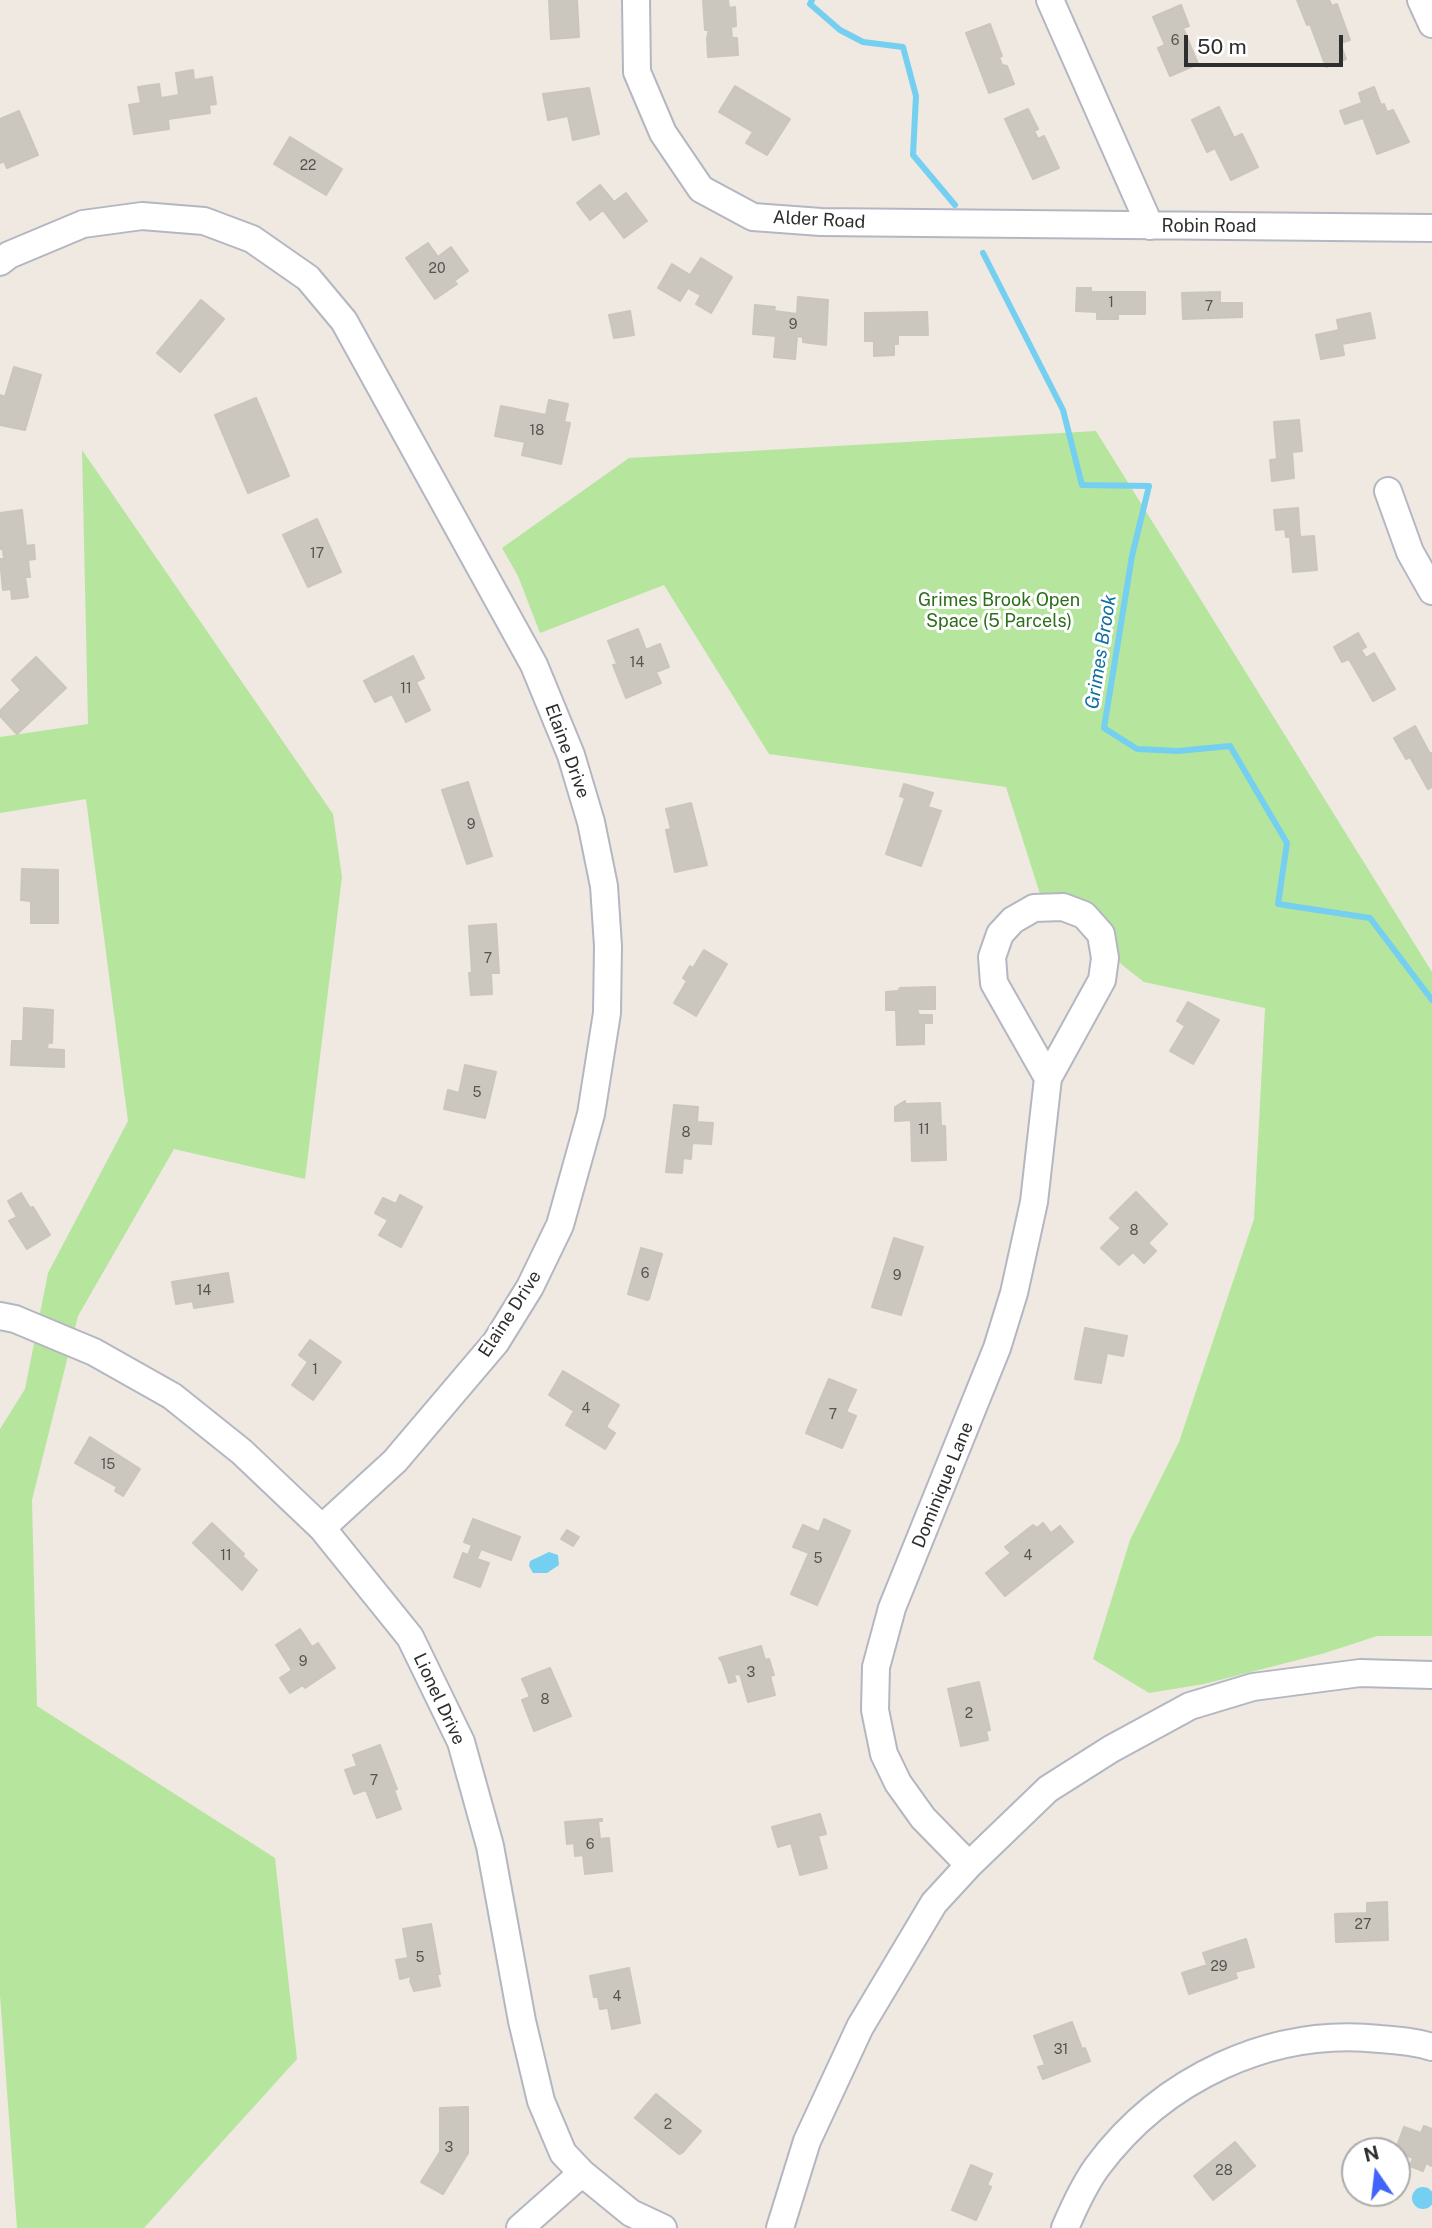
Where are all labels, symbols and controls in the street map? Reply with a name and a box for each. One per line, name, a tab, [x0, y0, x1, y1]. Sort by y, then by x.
scale bar	[1187, 21, 1346, 65]
house number: 6	[1171, 33, 1179, 49]
text: 50 m	[1197, 34, 1247, 59]
house number: 22	[300, 158, 316, 174]
street label: Alder Road	[772, 207, 866, 233]
street label: Robin Road	[1162, 215, 1256, 237]
house number: 20	[429, 261, 445, 277]
house number: 1	[1108, 295, 1114, 311]
house number: 7	[1205, 299, 1213, 315]
house number: 9	[789, 317, 797, 333]
house number: 18	[530, 423, 544, 439]
house number: 17	[310, 546, 324, 562]
park label: Grimes Brook Open Space (5 Parcels)	[918, 589, 1080, 632]
water label: Grimes Brook	[1081, 593, 1121, 711]
house number: 14	[630, 655, 644, 671]
house number: 11	[400, 681, 412, 697]
street label: Elaine Drive	[540, 701, 594, 801]
house number: 9	[467, 817, 475, 833]
house number: 7	[484, 951, 492, 967]
house number: 5	[473, 1085, 481, 1101]
house number: 11	[918, 1122, 930, 1138]
house number: 8	[681, 1125, 691, 1141]
house number: 8	[1129, 1223, 1139, 1239]
house number: 6	[641, 1266, 649, 1282]
street label: Elaine Drive	[474, 1267, 546, 1361]
house number: 9	[893, 1268, 901, 1284]
house number: 14	[197, 1283, 211, 1299]
house number: 1	[312, 1362, 318, 1378]
house number: 4	[582, 1401, 590, 1417]
house number: 7	[829, 1407, 837, 1423]
street label: Dominique Lane	[908, 1419, 978, 1551]
house number: 15	[101, 1457, 115, 1473]
house number: 11	[220, 1548, 232, 1564]
house number: 4	[1024, 1548, 1032, 1564]
house number: 5	[814, 1551, 822, 1567]
street label: Lionel Drive	[408, 1650, 470, 1748]
house number: 9	[299, 1654, 307, 1670]
house number: 3	[747, 1665, 755, 1681]
house number: 8	[540, 1692, 550, 1708]
house number: 2	[965, 1706, 973, 1722]
house number: 7	[370, 1773, 378, 1789]
house number: 6	[586, 1837, 594, 1853]
house number: 27	[1355, 1917, 1371, 1933]
house number: 5	[416, 1950, 424, 1966]
house number: 29	[1210, 1959, 1228, 1975]
house number: 4	[613, 1989, 621, 2005]
house number: 31	[1054, 2042, 1068, 2058]
house number: 2	[664, 2117, 672, 2133]
north arrow	[1341, 2137, 1411, 2207]
house number: 3	[445, 2140, 453, 2156]
text: N	[1362, 2141, 1381, 2166]
house number: 28	[1215, 2163, 1233, 2179]

